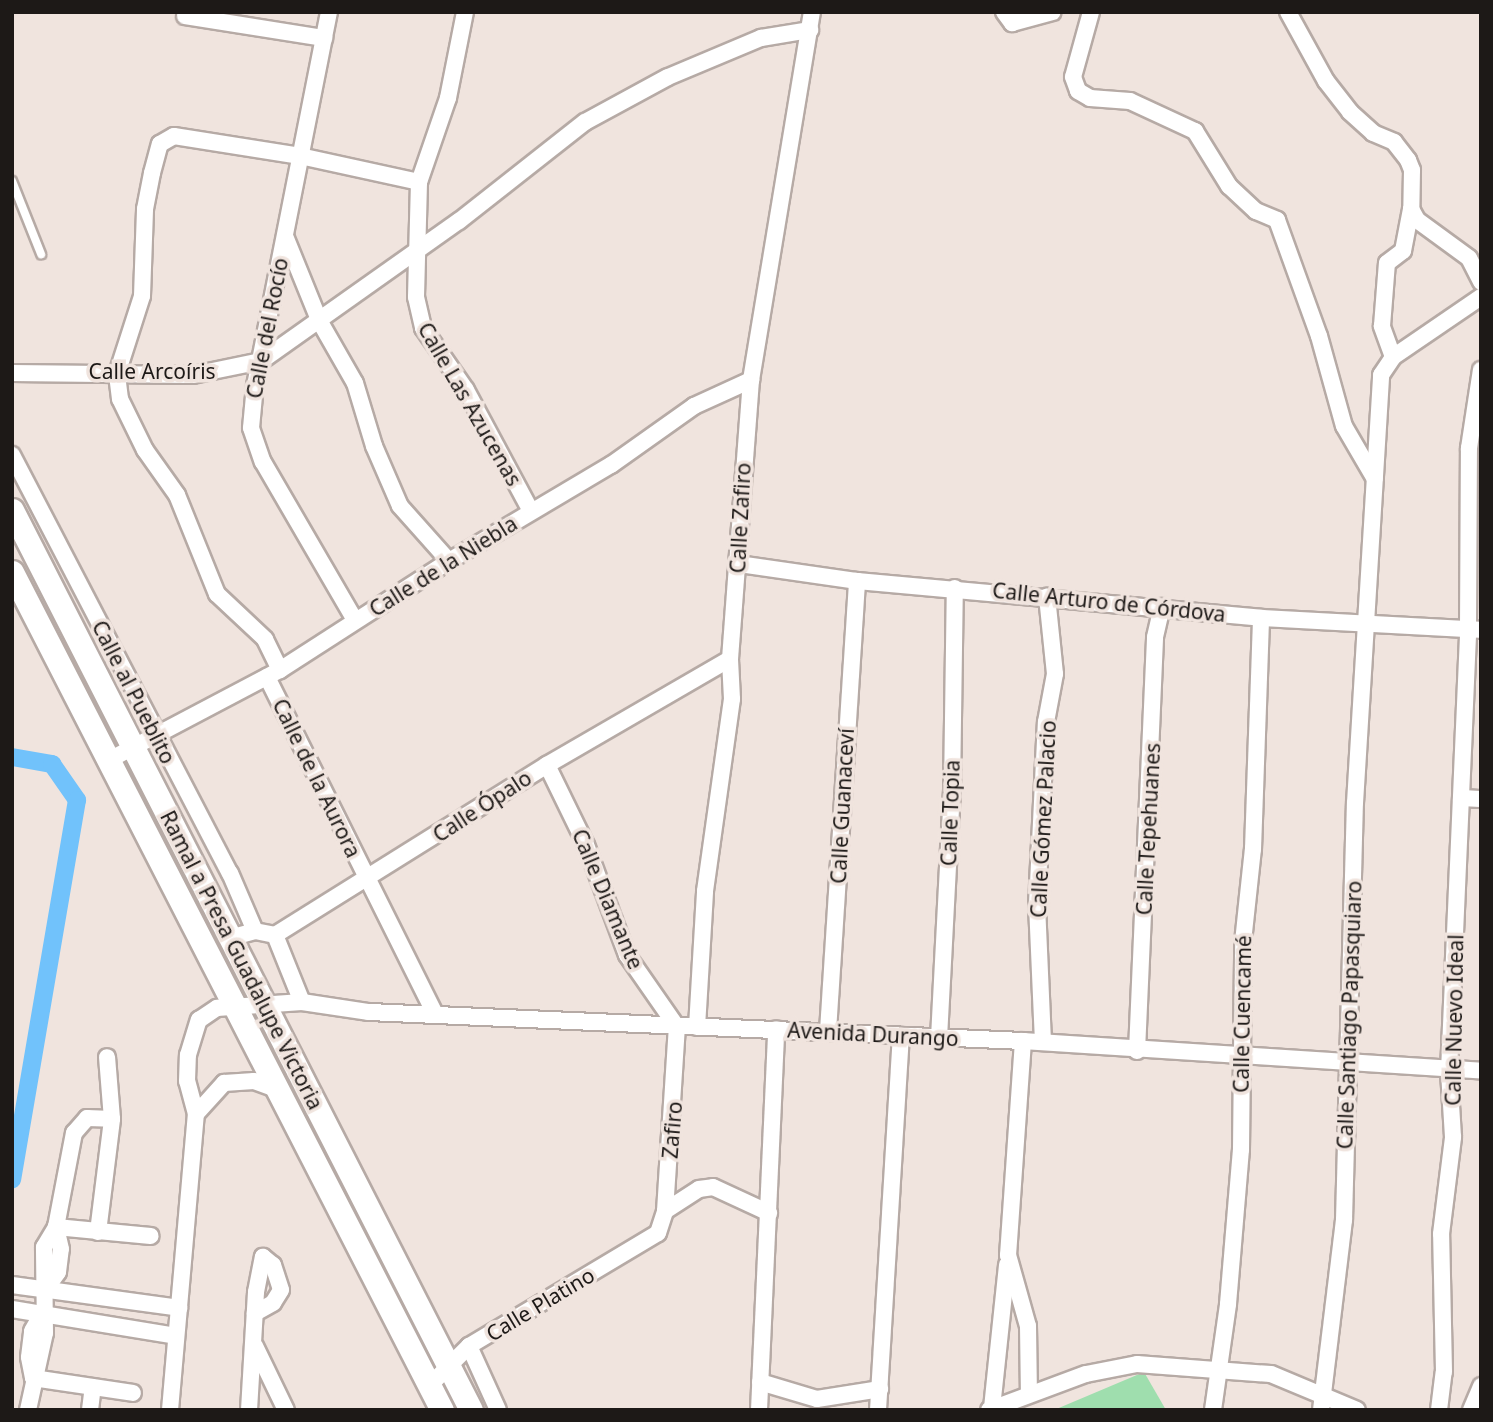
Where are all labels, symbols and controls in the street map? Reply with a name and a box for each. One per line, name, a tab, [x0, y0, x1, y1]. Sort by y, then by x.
street label: Calle del Rocío	[241, 256, 293, 400]
street label: Calle Las Azucenas	[413, 318, 527, 490]
street label: Calle Arcoíris	[88, 358, 216, 384]
street label: Calle Zafiro	[725, 462, 755, 574]
street label: Calle de la Niebla	[364, 510, 522, 622]
street label: Calle Arturo de Córdova	[991, 577, 1227, 627]
street label: Calle al Pueblito	[87, 616, 181, 768]
street label: Calle de la Aurora	[268, 695, 366, 861]
street label: Calle Gómez Palacio	[1025, 720, 1061, 918]
street label: Calle Guanaceví	[825, 728, 859, 884]
street label: Calle Tepehuanes	[1131, 742, 1165, 916]
street label: Calle Topia	[936, 759, 964, 867]
street label: Calle Ópalo	[428, 765, 536, 847]
street label: Ramal a Presa Guadalupe Victoria	[155, 806, 329, 1114]
street label: Calle Diamante	[567, 825, 649, 973]
street label: Calle Santiago Papasquiaro	[1332, 880, 1366, 1150]
street label: Calle Nuevo Ideal	[1440, 934, 1468, 1106]
street label: Calle Cuencamé	[1228, 935, 1256, 1093]
street label: Avenida Durango	[787, 1017, 959, 1051]
street label: Zafiro	[657, 1100, 687, 1160]
street label: Calle Platino	[481, 1262, 599, 1346]

